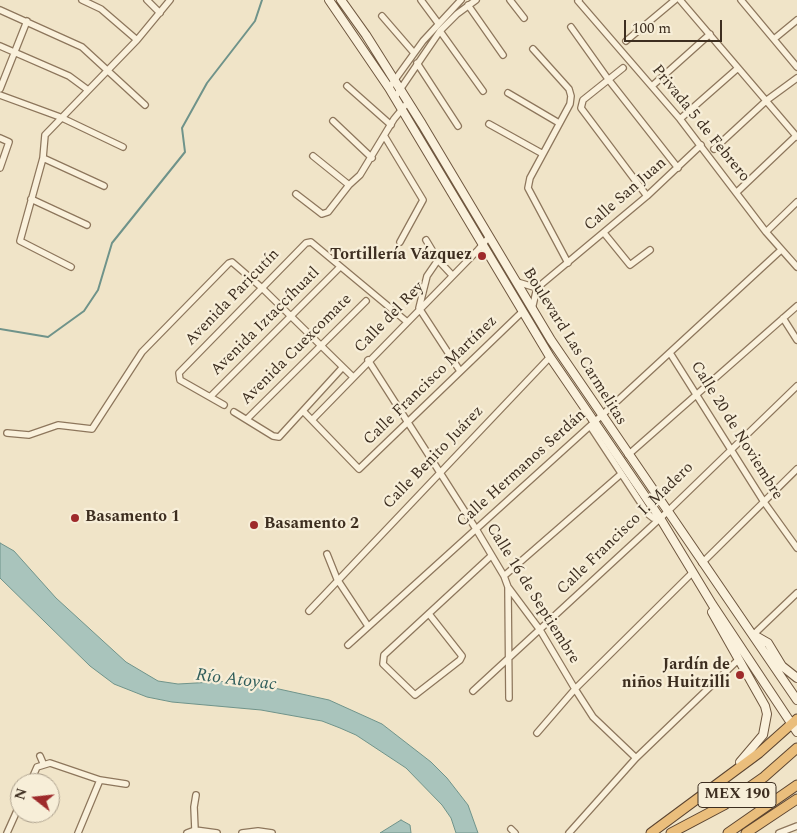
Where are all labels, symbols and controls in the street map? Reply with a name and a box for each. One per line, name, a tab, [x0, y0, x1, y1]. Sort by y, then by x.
scale bar	[627, 10, 724, 42]
text: 100 m	[632, 17, 671, 40]
street label: Privada 5 de Febrero	[647, 61, 753, 187]
street label: Calle San Juan	[581, 154, 671, 236]
street label: Avenida Paricutín	[182, 245, 284, 351]
place label: Tortillería Vázquez	[330, 246, 472, 266]
marker: Tortillería Vázquez	[476, 250, 488, 262]
street label: Avenida Iztaccíhuatl	[208, 264, 324, 380]
street label: Boulevard Las Carmelitas	[518, 265, 630, 429]
street label: Calle del Rey	[351, 278, 429, 358]
street label: Avenida Cuexcomate	[238, 291, 356, 409]
street label: Calle Francisco Martínez	[360, 312, 502, 450]
street label: Calle 20 de Noviembre	[686, 358, 786, 504]
street label: Calle Benito Juárez	[380, 402, 488, 514]
street label: Calle Hermanos Serdán	[454, 406, 590, 532]
street label: Calle Francisco I. Madero	[554, 459, 698, 599]
place label: Basamento 1	[85, 508, 180, 528]
marker: Basamento 1	[69, 512, 81, 524]
place label: Basamento 2	[264, 515, 359, 535]
marker: Basamento 2	[248, 519, 260, 531]
street label: Calle 16 de Septiembre	[481, 520, 583, 668]
place label: Jardín de niños Huitzilli	[622, 656, 730, 694]
water label: Río Atoyac	[194, 665, 278, 697]
marker: Jardín de niños Huitzilli	[734, 669, 746, 681]
north arrow	[10, 773, 60, 823]
road number: MEX 190	[698, 782, 776, 808]
text: N	[9, 786, 33, 802]

